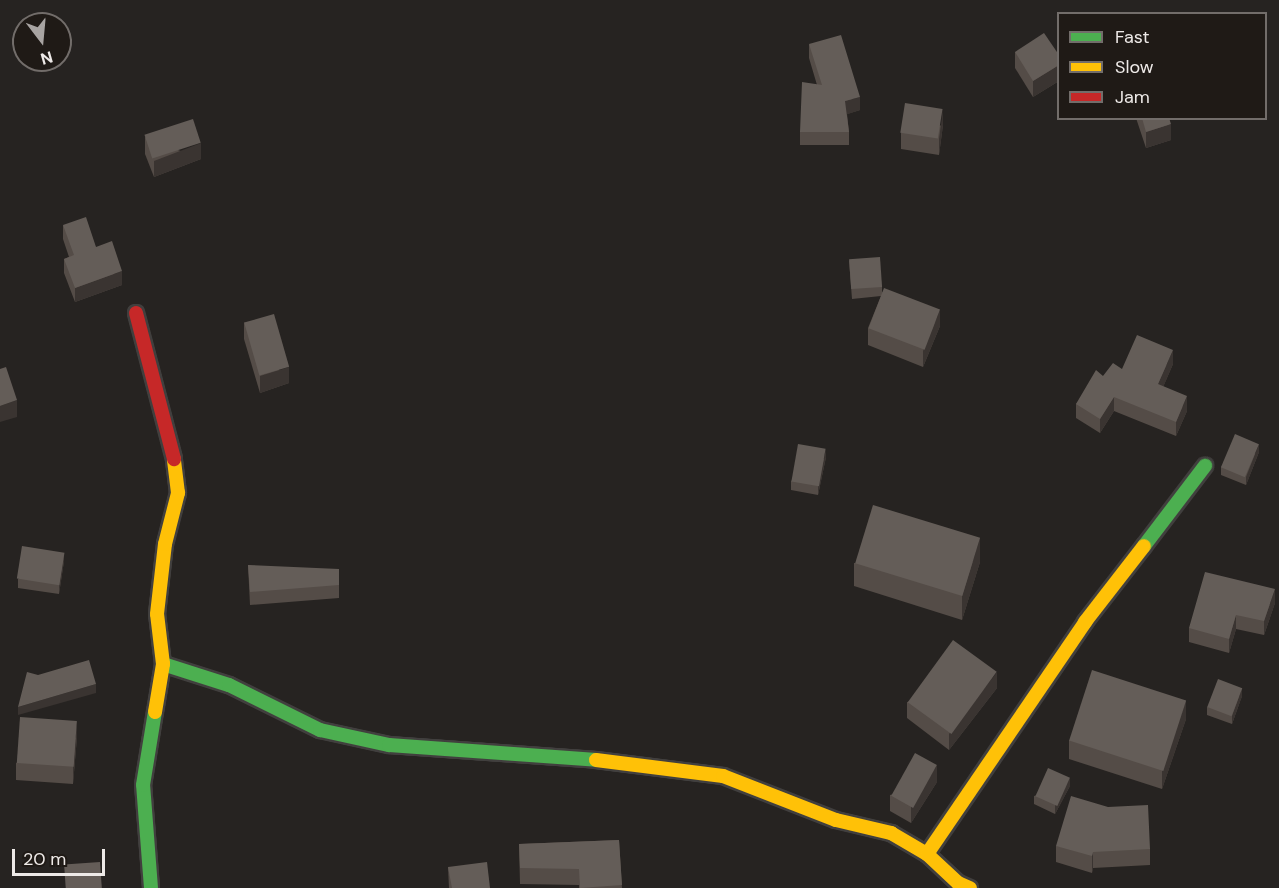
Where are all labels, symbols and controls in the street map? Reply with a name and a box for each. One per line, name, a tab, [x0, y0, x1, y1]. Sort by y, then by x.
north arrow	[12, 12, 72, 72]
legend	[1057, 12, 1267, 120]
text: Fast	[1115, 25, 1150, 49]
text: N	[38, 46, 55, 70]
text: Slow	[1115, 55, 1154, 79]
text: Jam	[1115, 85, 1150, 109]
scale bar	[15, 837, 108, 875]
text: 20 m	[23, 847, 66, 871]

